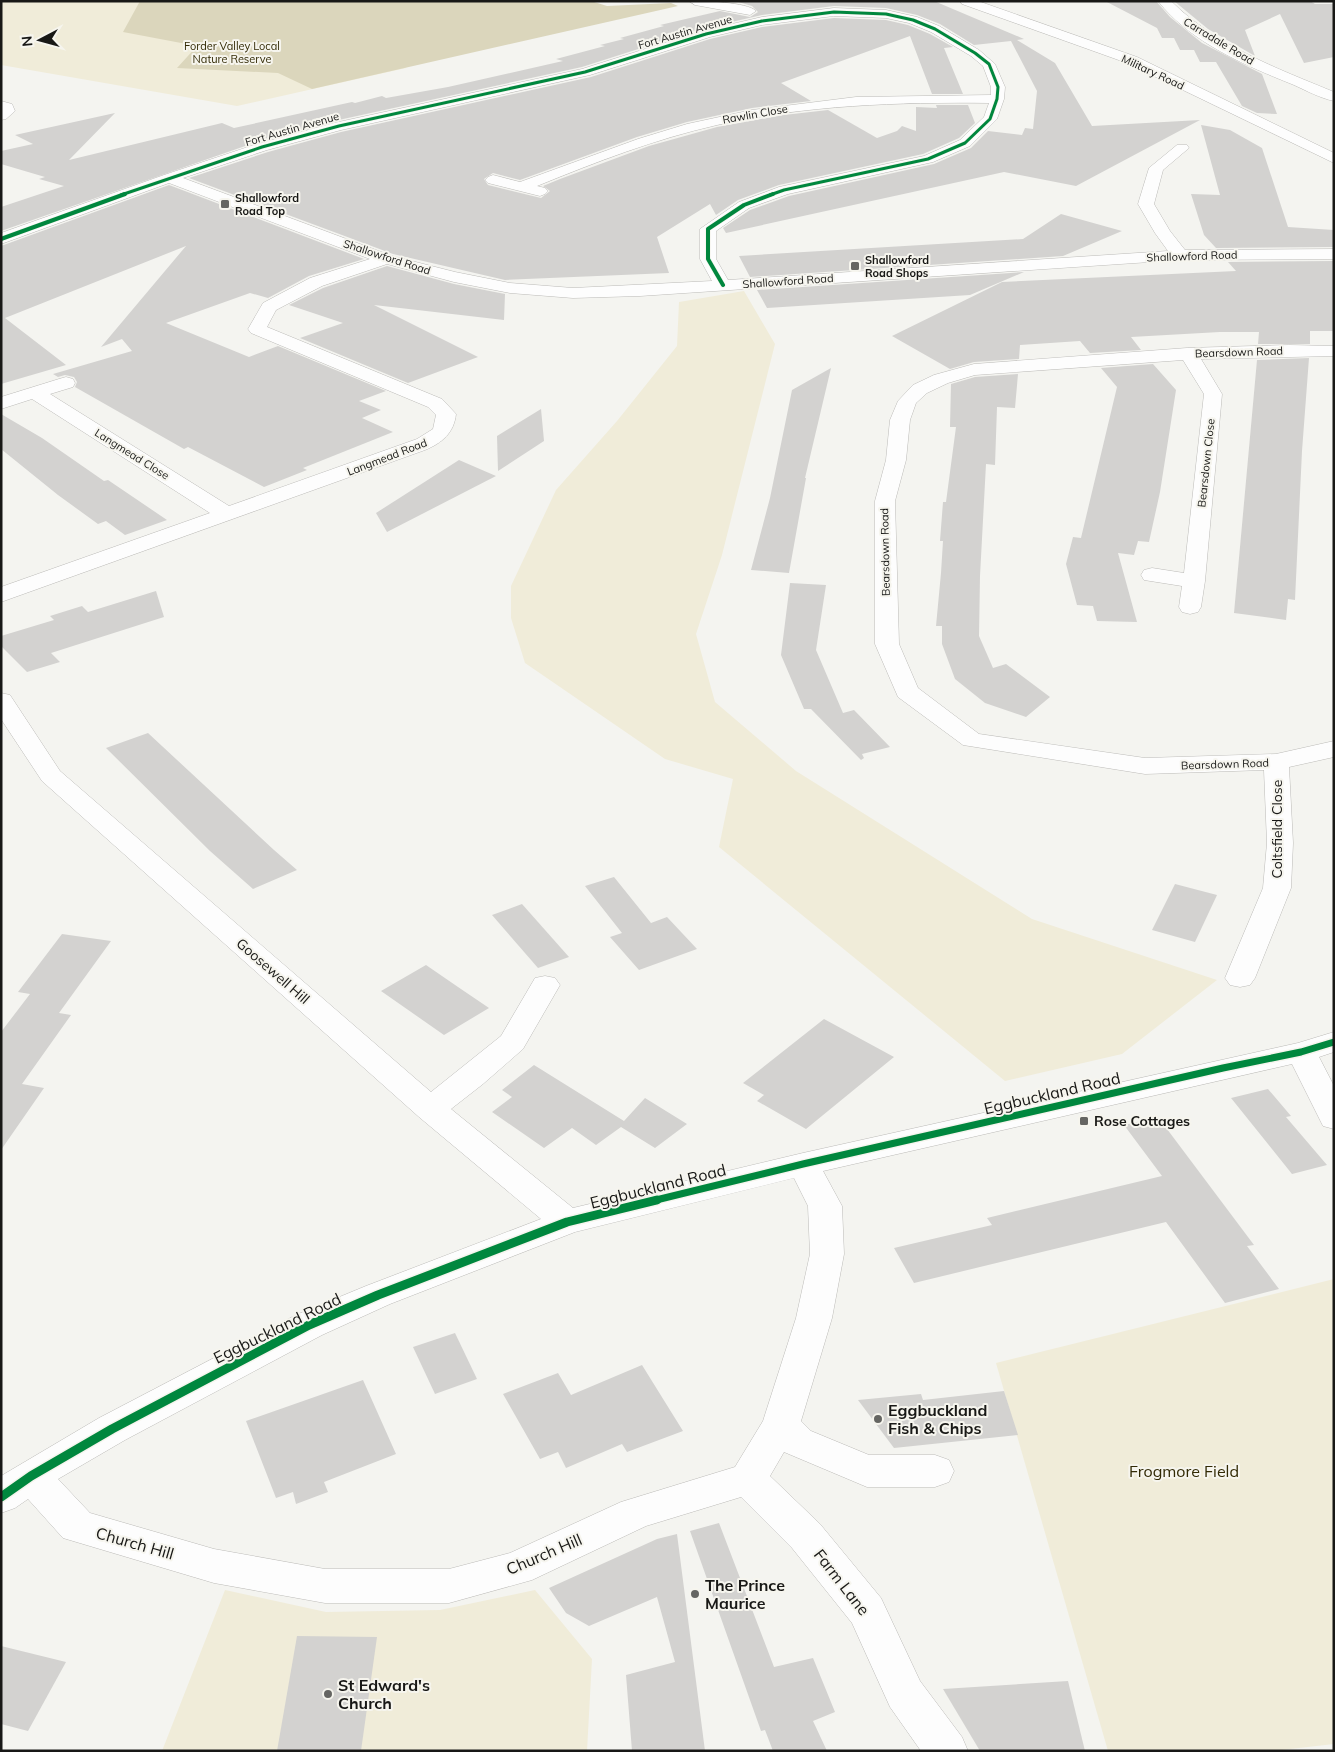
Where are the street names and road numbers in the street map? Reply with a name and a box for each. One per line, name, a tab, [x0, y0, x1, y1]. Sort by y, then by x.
street label: Fort Austin Avenue	[636, 12, 734, 52]
street label: Carradale Road	[1181, 14, 1257, 68]
street label: Military Road	[1119, 51, 1187, 93]
street label: Rawlin Close	[721, 101, 789, 127]
street label: Fort Austin Avenue	[243, 109, 341, 149]
street label: Shallowford Road	[341, 236, 433, 278]
street label: Shallowford Road	[1146, 247, 1238, 265]
street label: Shallowford Road	[742, 271, 834, 291]
street label: Bearsdown Road	[1195, 343, 1283, 361]
street label: Bearsdown Close	[1194, 418, 1218, 508]
street label: Langmead Close	[92, 425, 172, 483]
street label: Langmead Road	[345, 435, 429, 479]
street label: Bearsdown Road	[877, 508, 893, 596]
street label: Bearsdown Road	[1181, 755, 1269, 773]
street label: Coltsfield Close	[1268, 780, 1286, 878]
street label: Goosewell Hill	[233, 934, 313, 1008]
street label: Eggbuckland Road	[982, 1068, 1122, 1118]
street label: Eggbuckland Road	[588, 1159, 728, 1213]
street label: Eggbuckland Road	[210, 1288, 344, 1368]
street label: Church Hill	[94, 1522, 176, 1564]
street label: Church Hill	[503, 1529, 585, 1579]
street label: Farm Lane	[810, 1545, 874, 1619]

